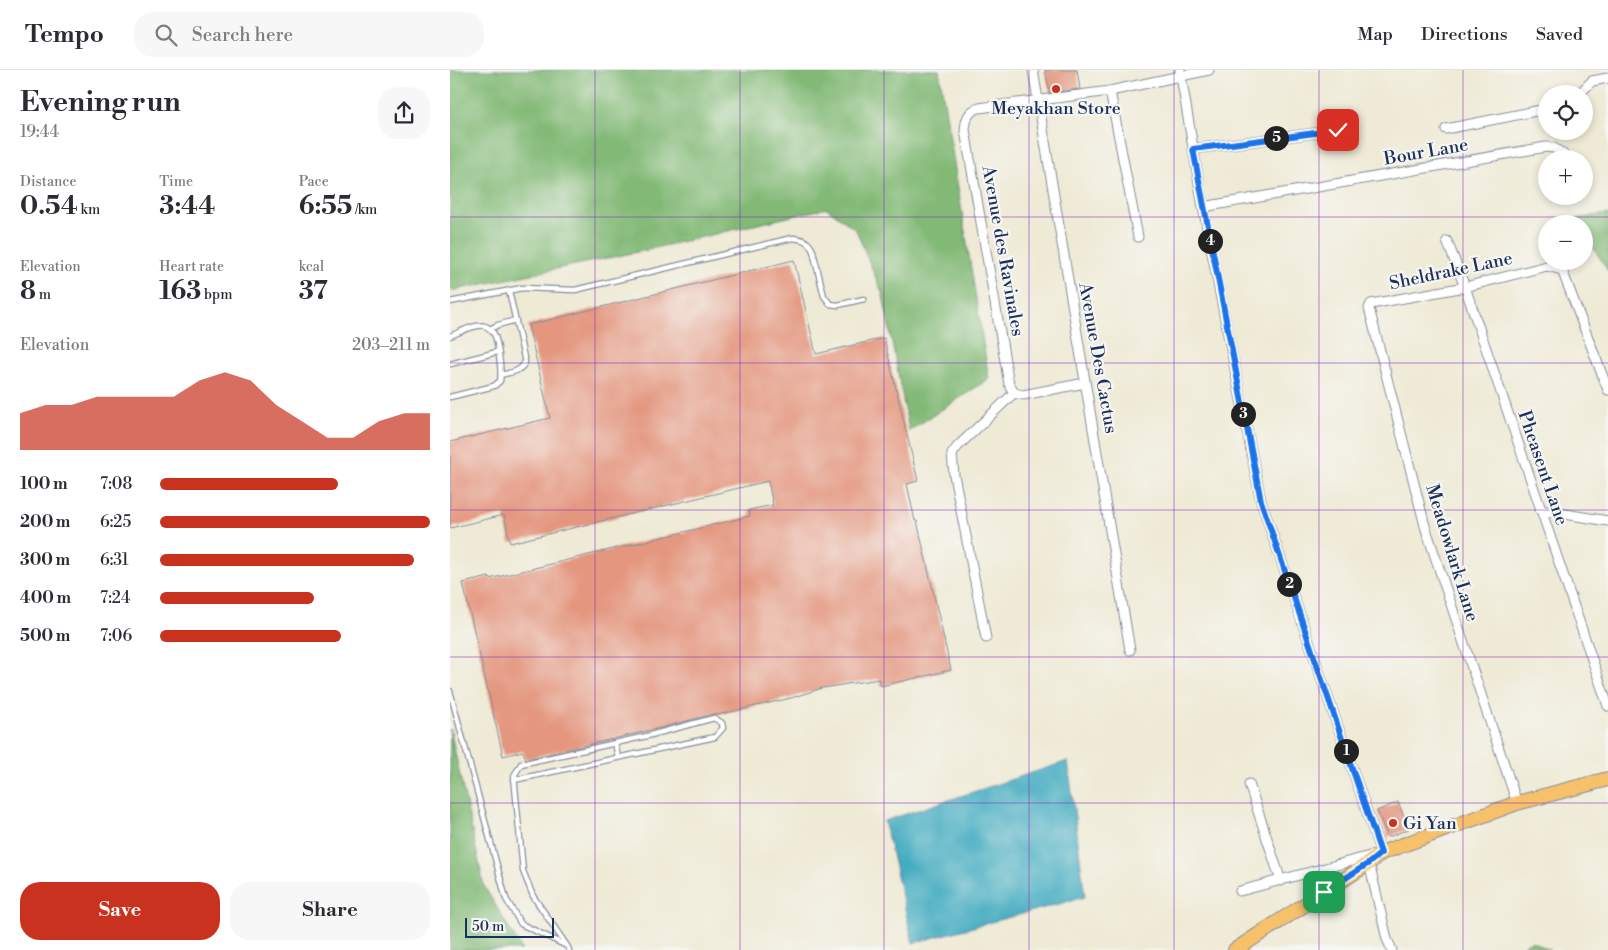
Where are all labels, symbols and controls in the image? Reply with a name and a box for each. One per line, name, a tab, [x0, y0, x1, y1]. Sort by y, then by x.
search box	[134, 12, 484, 57]
text: Tempo	[25, 20, 104, 50]
icon: search	[152, 21, 180, 49]
text: Search here	[192, 23, 293, 47]
text: Map	[1357, 23, 1393, 46]
text: Directions	[1421, 23, 1508, 46]
text: Saved	[1536, 23, 1583, 46]
marker: Meyakhan Store	[1050, 83, 1062, 95]
text: Evening run	[20, 85, 181, 120]
map controls	[1538, 85, 1593, 270]
button: locate	[1538, 85, 1593, 140]
button: share	[378, 87, 430, 139]
place label: Meyakhan Store	[991, 97, 1121, 120]
pin	[1317, 109, 1359, 151]
icon: check	[1324, 116, 1352, 144]
text: 19:44	[20, 122, 59, 142]
pin: 5	[1264, 126, 1288, 150]
text: 5	[1272, 129, 1281, 147]
street label: Bour Lane	[1381, 133, 1470, 171]
button: +	[1538, 150, 1593, 205]
street label: Avenue des Ravinales	[976, 163, 1029, 338]
text: Distance	[20, 173, 77, 191]
text: Time	[159, 173, 193, 191]
text: Pace	[299, 173, 329, 191]
text: 0.54	[20, 191, 78, 222]
text: 3:44	[159, 191, 215, 222]
text: 6:55	[299, 191, 352, 222]
text: km	[78, 201, 100, 219]
text: /km	[352, 201, 377, 219]
button: −	[1538, 215, 1593, 270]
pin: 4	[1198, 228, 1222, 254]
text: 4	[1206, 232, 1215, 250]
street label: Sheldrake Lane	[1387, 247, 1515, 295]
text: Elevation	[20, 258, 81, 276]
text: Heart rate	[159, 258, 224, 276]
text: kcal	[299, 258, 324, 276]
text: 8	[20, 276, 36, 307]
text: 163	[159, 276, 201, 307]
text: 37	[299, 276, 328, 307]
street label: Avenue Des Cactus	[1073, 280, 1123, 435]
text: m	[36, 286, 51, 304]
text: bpm	[201, 286, 232, 304]
text: Elevation	[20, 335, 89, 355]
text: 203–211 m	[352, 335, 430, 355]
pin: 3	[1230, 402, 1256, 426]
text: 3	[1239, 405, 1248, 423]
street label: Pheasent Lane	[1513, 408, 1573, 528]
text: 100 m	[20, 474, 68, 494]
text: 7:08	[100, 474, 132, 494]
street label: Meadowlark Lane	[1420, 482, 1484, 624]
text: 200 m	[20, 512, 70, 532]
text: 6:25	[100, 512, 131, 532]
text: 300 m	[20, 550, 70, 570]
text: 6:31	[100, 550, 129, 570]
pin: 2	[1276, 572, 1302, 596]
text: 2	[1285, 575, 1294, 593]
text: 400 m	[20, 588, 71, 608]
text: 7:24	[100, 588, 131, 608]
text: 500 m	[20, 626, 70, 646]
text: 7:06	[100, 626, 132, 646]
pin: 1	[1334, 738, 1358, 764]
text: 1	[1343, 742, 1350, 760]
place label: Gi Yan	[1403, 812, 1457, 835]
marker: Gi Yan	[1387, 817, 1399, 829]
pin	[1303, 871, 1345, 913]
icon: arrive	[1310, 878, 1338, 906]
button: Save	[20, 882, 220, 940]
button: Share	[230, 882, 430, 940]
scale bar	[465, 915, 554, 938]
text: 50 m	[472, 918, 504, 936]

